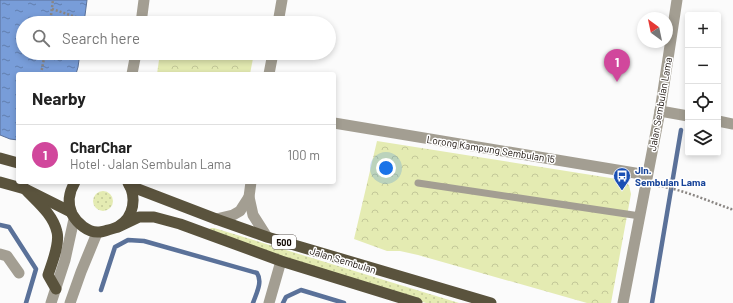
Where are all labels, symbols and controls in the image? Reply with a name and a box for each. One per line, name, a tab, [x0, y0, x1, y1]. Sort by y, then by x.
north arrow	[637, 12, 673, 48]
map controls	[685, 12, 721, 156]
button: +	[685, 12, 721, 48]
search box	[16, 16, 336, 60]
icon: search	[30, 27, 52, 49]
text: Search here	[62, 29, 140, 47]
button: −	[685, 48, 721, 84]
pin: 1	[604, 49, 630, 82]
street label: Jalan Sembulan Lama	[646, 56, 674, 152]
button: locate	[685, 84, 721, 120]
text: Nearby	[32, 88, 86, 108]
button: layers	[685, 120, 721, 156]
street label: Lorong Kampung Sembulan 15	[426, 133, 556, 165]
text: CharChar	[70, 138, 132, 156]
text: 1	[43, 147, 47, 163]
text: 100 m	[287, 147, 320, 163]
text: Hotel · Jalan Sembulan Lama	[70, 156, 231, 172]
your location	[376, 158, 396, 178]
place label: Jln. Sembulan Lama	[635, 164, 706, 188]
bus stop icon: Jln. Sembulan Lama	[612, 166, 632, 191]
road number: 500	[272, 235, 296, 249]
street label: Jalan Sembulan	[308, 244, 378, 276]

